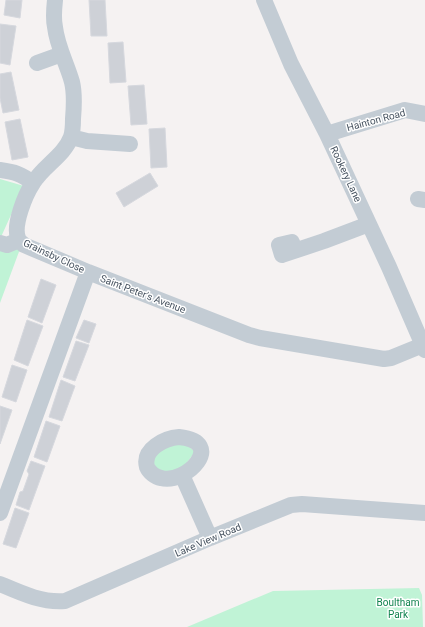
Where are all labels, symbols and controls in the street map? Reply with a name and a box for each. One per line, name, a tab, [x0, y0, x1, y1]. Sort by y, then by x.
street label: Hainton Road	[345, 107, 407, 133]
street label: Rookery Lane	[328, 144, 364, 204]
street label: Grainsby Close	[22, 237, 86, 275]
street label: Saint Peter's Avenue	[99, 273, 187, 315]
street label: Lake View Road	[173, 521, 243, 559]
park label: Boultham Park	[377, 597, 420, 620]

